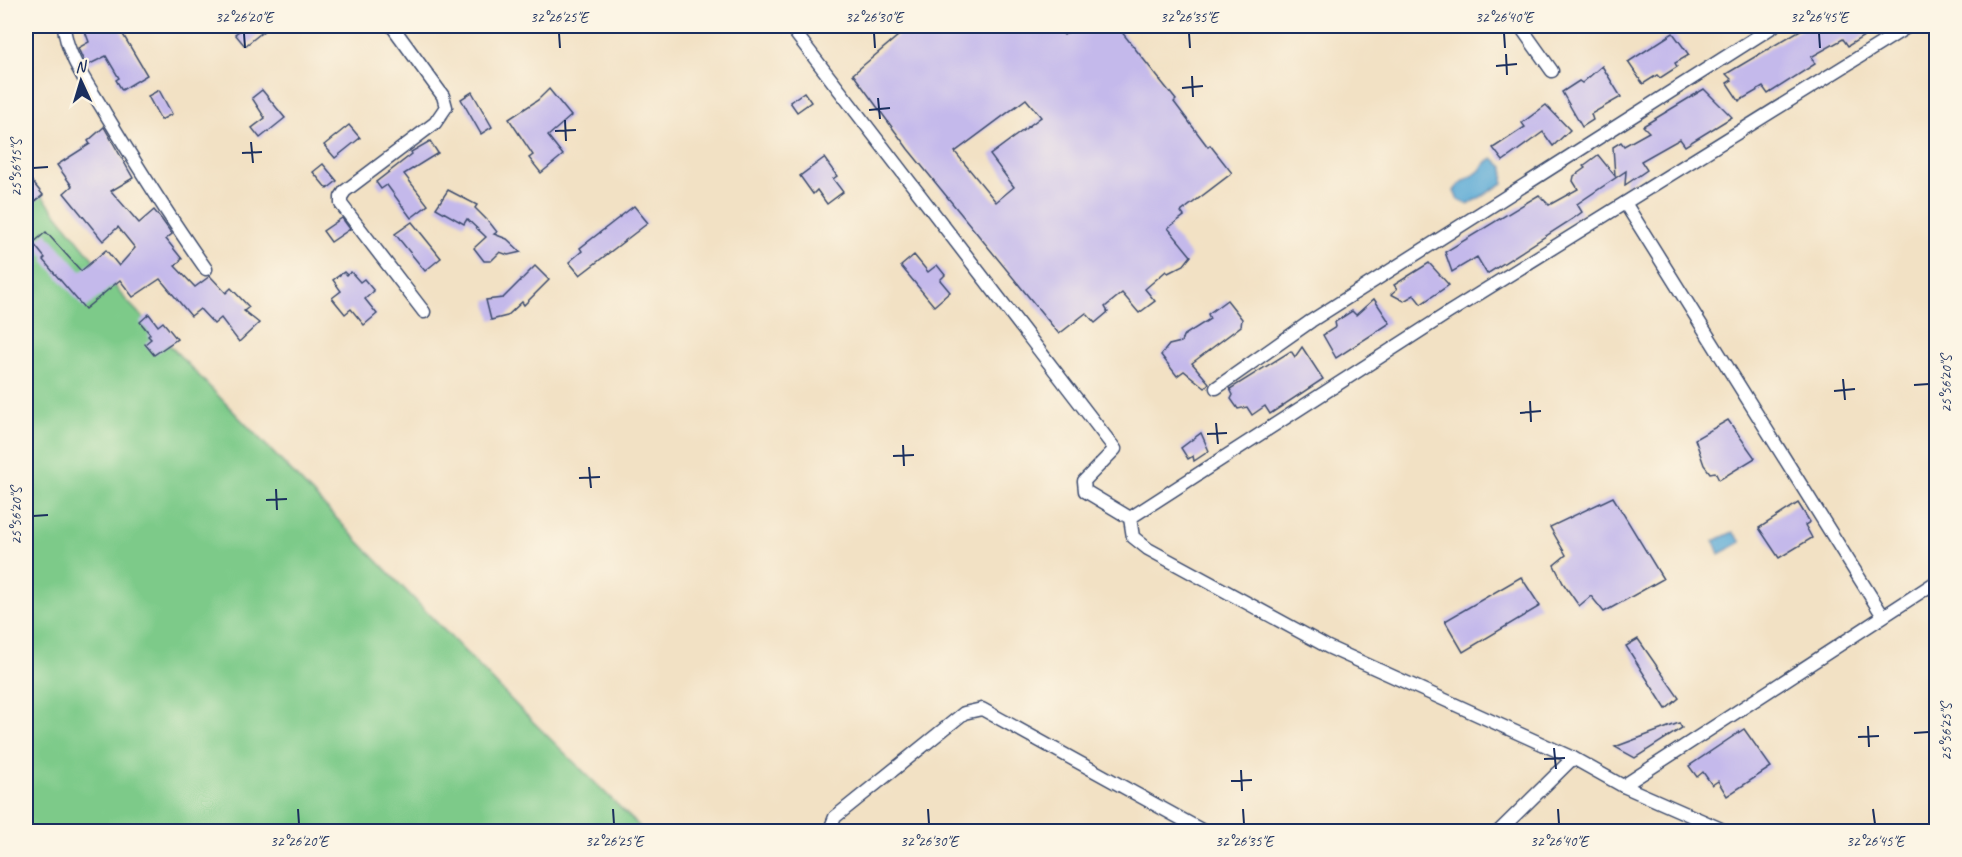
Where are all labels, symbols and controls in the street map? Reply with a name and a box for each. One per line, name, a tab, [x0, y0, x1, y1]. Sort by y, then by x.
text: 32°26'20"E	[215, 8, 275, 27]
text: 32°26'25"E	[530, 8, 590, 27]
text: 32°26'30"E	[845, 8, 905, 27]
text: 32°26'35"E	[1160, 8, 1220, 27]
text: 32°26'40"E	[1475, 8, 1535, 27]
text: 32°26'45"E	[1790, 8, 1850, 27]
north arrow	[51, 51, 111, 111]
text: N	[74, 56, 89, 77]
text: 25°56'15"S	[7, 137, 26, 197]
text: 25°56'20"S	[1937, 353, 1956, 413]
text: 25°56'20"S	[7, 485, 26, 545]
text: 25°56'25"S	[1937, 701, 1956, 761]
text: 32°26'20"E	[270, 832, 330, 851]
text: 32°26'25"E	[585, 832, 645, 851]
text: 32°26'30"E	[900, 832, 960, 851]
text: 32°26'35"E	[1215, 832, 1275, 851]
text: 32°26'40"E	[1530, 832, 1590, 851]
text: 32°26'45"E	[1846, 832, 1906, 851]

